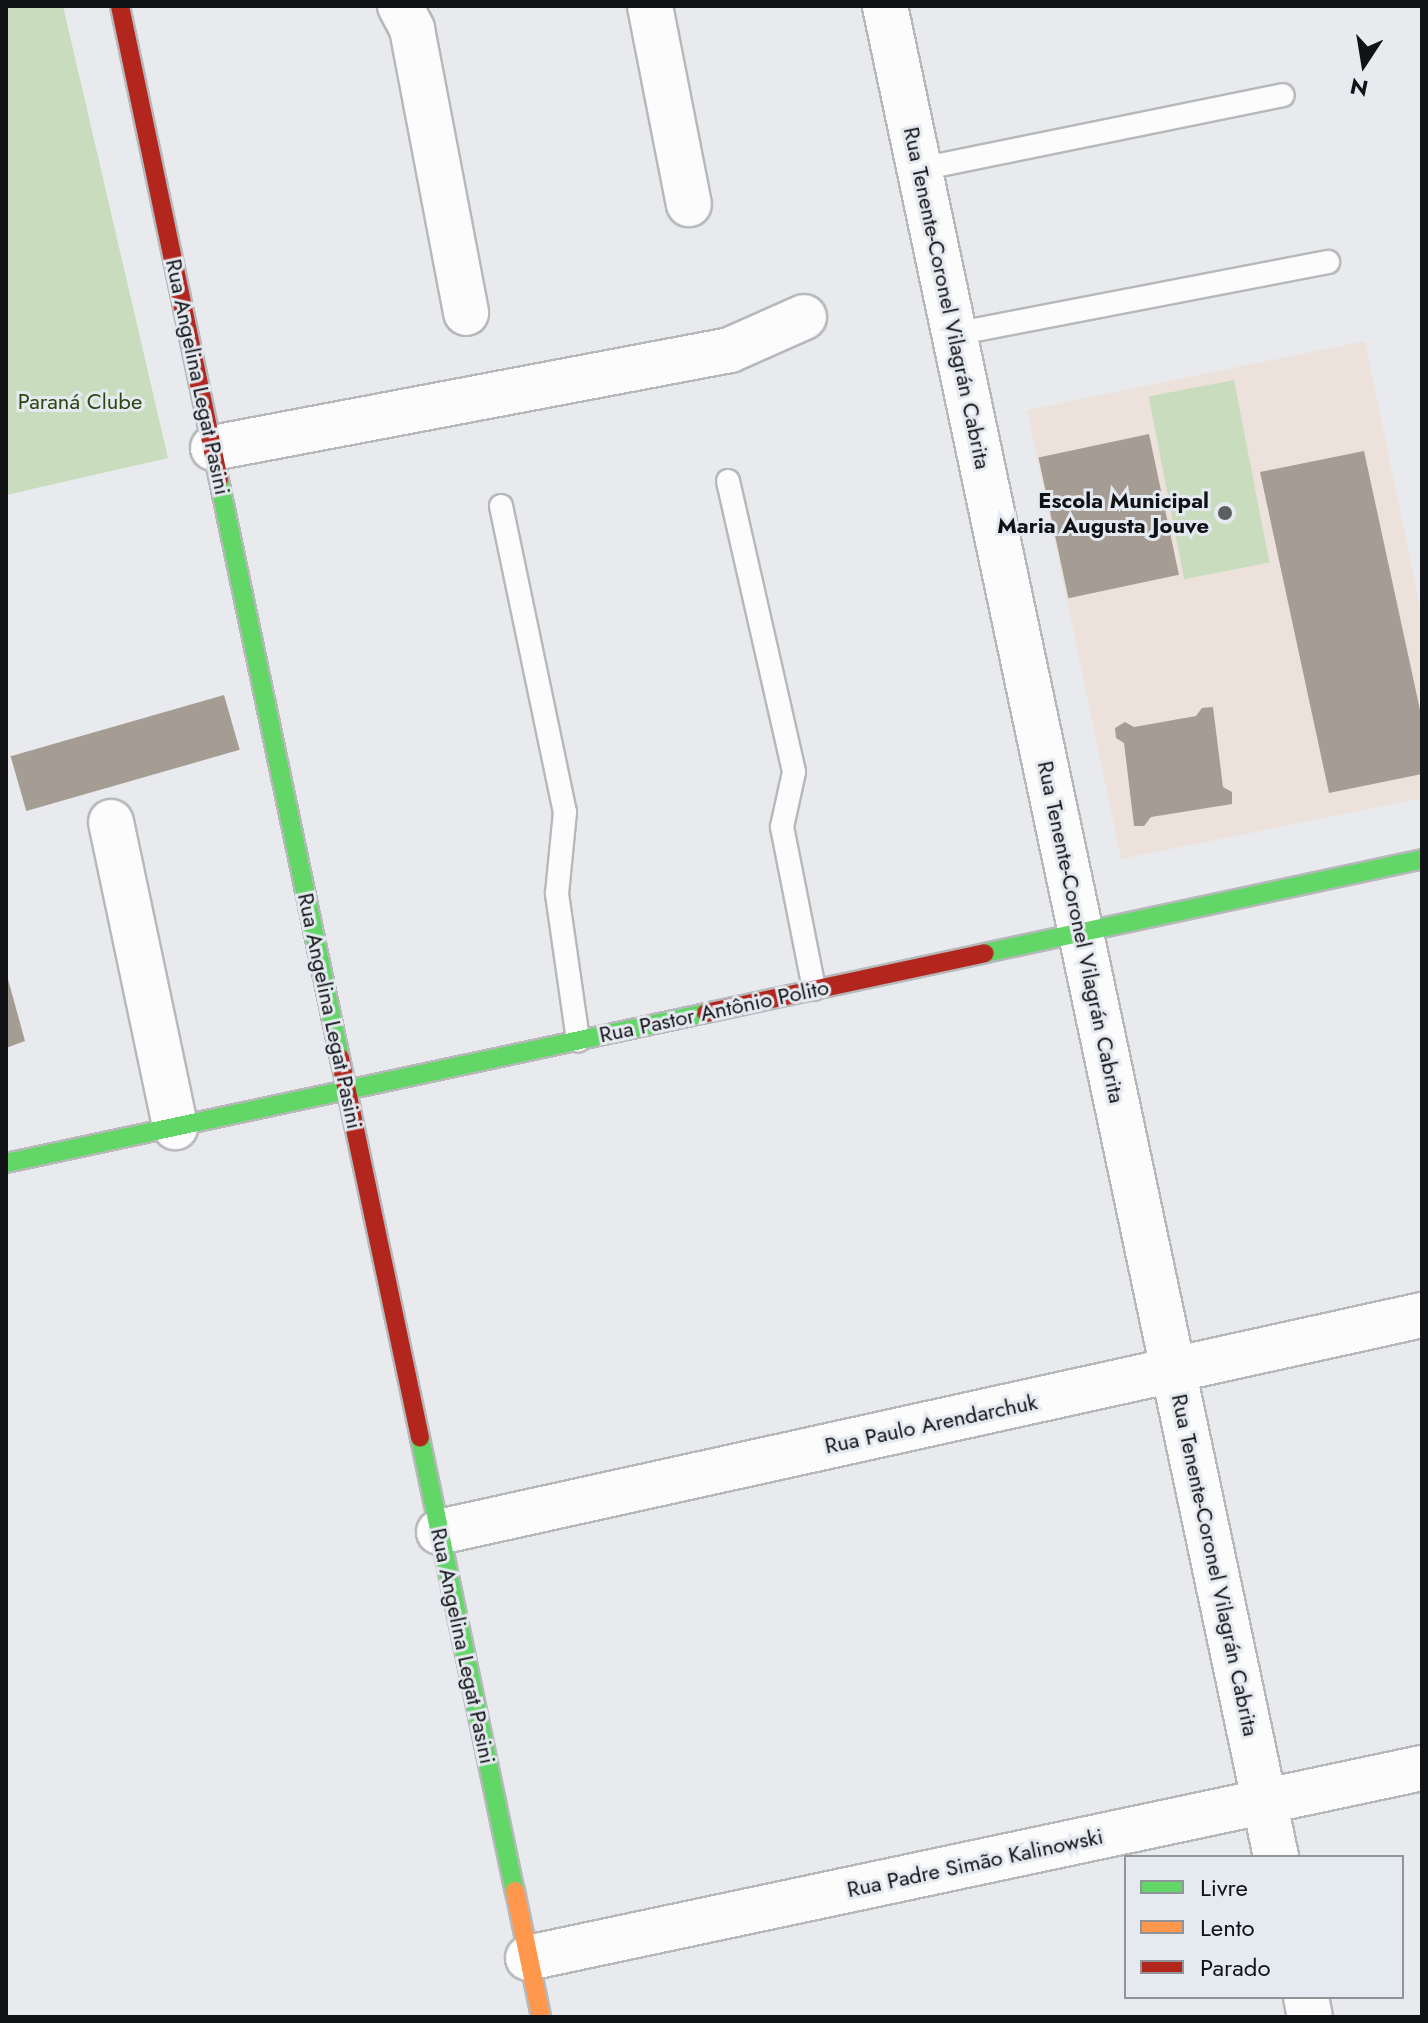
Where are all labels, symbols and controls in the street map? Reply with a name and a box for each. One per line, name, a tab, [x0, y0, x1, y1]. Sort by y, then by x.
north arrow	[1324, 24, 1404, 104]
text: N	[1347, 70, 1371, 105]
street label: Rua Tenente-Coronel Vilagrán Cabrita	[898, 125, 996, 471]
street label: Rua Angelina Legat Pasini	[160, 257, 236, 497]
park label: Paraná Clube	[18, 389, 142, 415]
place label: Escola Municipal Maria Augusta Jouve	[997, 487, 1209, 538]
marker: Escola Municipal Maria Augusta Jouve	[1216, 504, 1234, 522]
street label: Rua Tenente-Coronel Vilagrán Cabrita	[1032, 759, 1130, 1105]
street label: Rua Angelina Legat Pasini	[292, 891, 368, 1131]
street label: Rua Pastor Antônio Polito	[597, 974, 831, 1048]
street label: Rua Paulo Arendarchuk	[822, 1389, 1040, 1459]
street label: Rua Tenente-Coronel Vilagrán Cabrita	[1166, 1392, 1264, 1738]
street label: Rua Angelina Legat Pasini	[425, 1526, 501, 1766]
street label: Rua Padre Simão Kalinowski	[845, 1823, 1105, 1903]
legend	[1124, 1855, 1404, 1999]
text: Livre	[1200, 1870, 1248, 1905]
text: Lento	[1200, 1910, 1255, 1945]
text: Parado	[1200, 1950, 1271, 1985]

